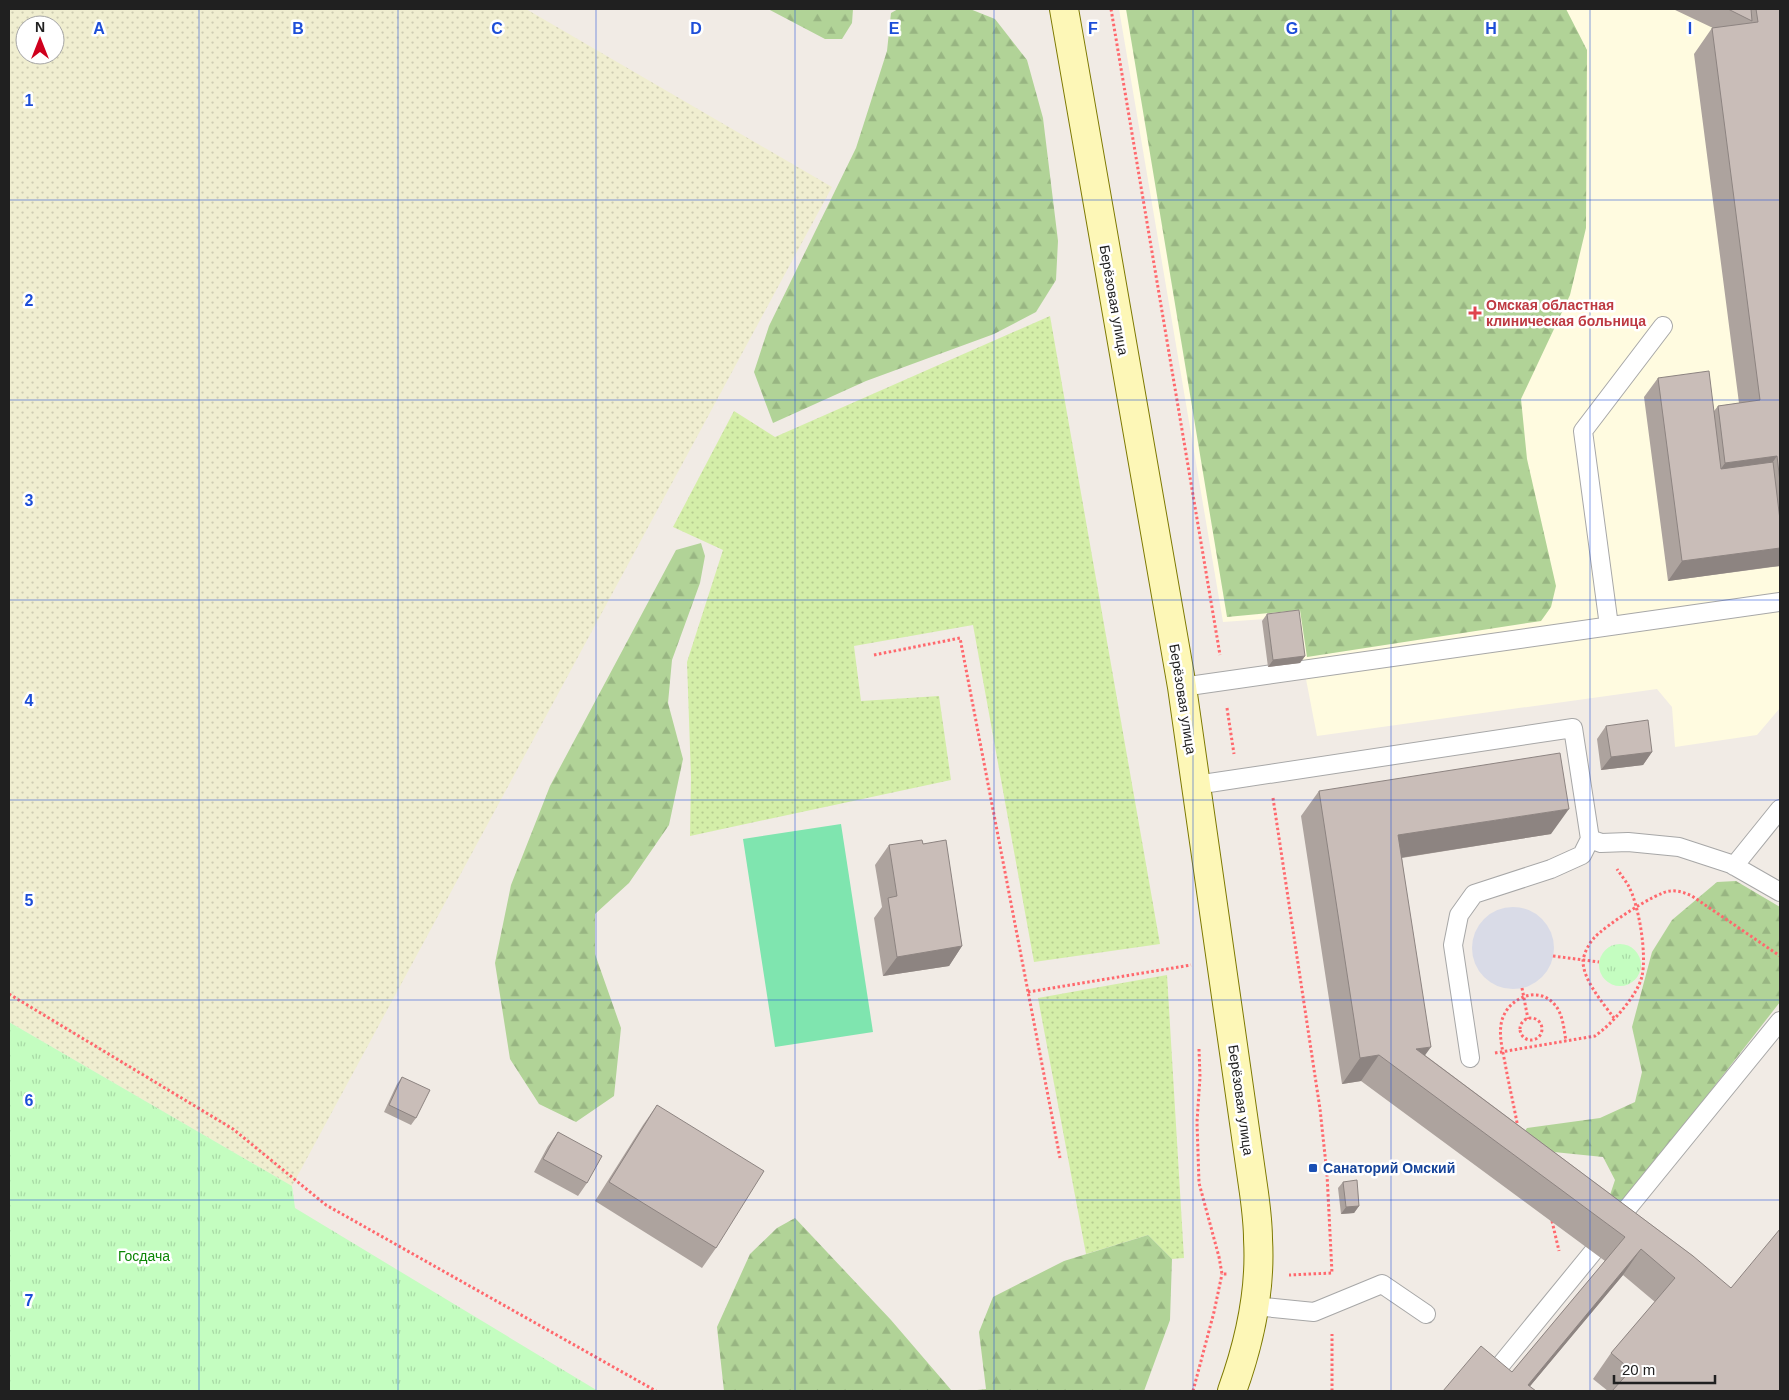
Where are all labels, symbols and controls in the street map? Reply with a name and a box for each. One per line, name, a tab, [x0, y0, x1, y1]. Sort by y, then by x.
north arrow	[15, 15, 65, 65]
text: N	[35, 19, 45, 35]
text: A	[93, 20, 105, 37]
text: B	[292, 20, 304, 37]
text: C	[491, 20, 503, 37]
text: D	[690, 20, 702, 37]
text: E	[889, 20, 900, 37]
text: F	[1088, 20, 1098, 37]
text: G	[1286, 20, 1298, 37]
text: H	[1485, 20, 1497, 37]
text: I	[1688, 20, 1692, 37]
text: 1	[25, 92, 34, 109]
street label: Берёзовая улица	[1096, 244, 1132, 357]
text: 2	[25, 292, 34, 309]
place label: Омская областная клиническая больница	[1486, 297, 1646, 329]
marker: Омская областная клиническая больница	[1468, 306, 1482, 320]
text: 3	[25, 492, 34, 509]
street label: Берёзовая улица	[1166, 643, 1200, 756]
text: 4	[25, 692, 34, 709]
text: 5	[25, 892, 34, 909]
street label: Берёзовая улица	[1225, 1044, 1257, 1157]
text: 6	[25, 1092, 34, 1109]
place label: Санаторий Омский	[1323, 1160, 1455, 1176]
marker: Санаторий Омский	[1307, 1162, 1319, 1174]
park label: Госдача	[118, 1248, 170, 1264]
text: 7	[25, 1292, 34, 1309]
scale bar	[1614, 1352, 1715, 1384]
text: 20 m	[1622, 1361, 1655, 1378]

